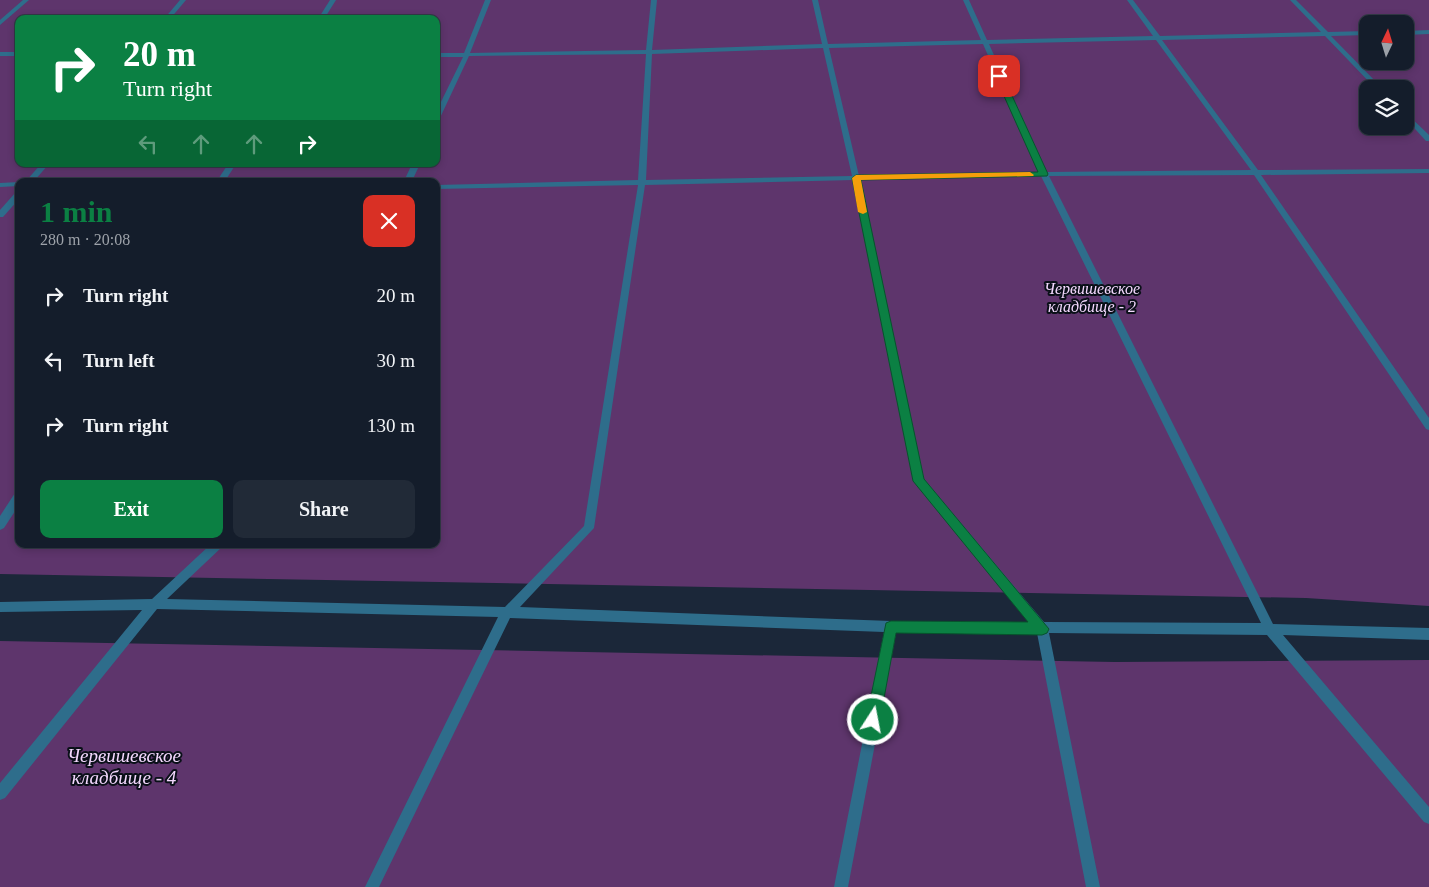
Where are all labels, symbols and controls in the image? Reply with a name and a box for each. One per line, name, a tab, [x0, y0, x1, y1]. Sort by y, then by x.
north arrow	[1359, 15, 1414, 70]
map controls	[1359, 15, 1414, 135]
icon: right	[40, 35, 105, 100]
text: 20 m	[123, 35, 196, 74]
pin	[978, 55, 1020, 97]
icon: arrive	[985, 62, 1013, 90]
text: Turn right	[123, 76, 212, 101]
button: layers	[1359, 80, 1414, 135]
icon: left	[134, 130, 162, 158]
icon: ahead	[187, 130, 215, 158]
icon: ahead	[240, 130, 268, 158]
icon: right	[293, 130, 321, 158]
text: 1 min	[40, 195, 113, 228]
button: close	[363, 195, 415, 247]
text: 280 m · 20:08	[40, 231, 130, 248]
park label: Червишевское кладбище - 2	[1044, 280, 1140, 316]
icon: right	[40, 282, 68, 310]
text: Turn right	[83, 285, 168, 306]
text: 20 m	[376, 285, 415, 306]
icon: left	[40, 347, 68, 375]
text: Turn left	[83, 350, 155, 371]
text: 30 m	[376, 350, 415, 371]
icon: right	[40, 412, 68, 440]
text: Turn right	[83, 415, 168, 436]
text: 130 m	[367, 415, 415, 436]
button: Exit	[40, 480, 223, 538]
button: Share	[233, 480, 415, 538]
position arrow	[846, 693, 898, 745]
park label: Червишевское кладбище - 4	[67, 745, 181, 788]

